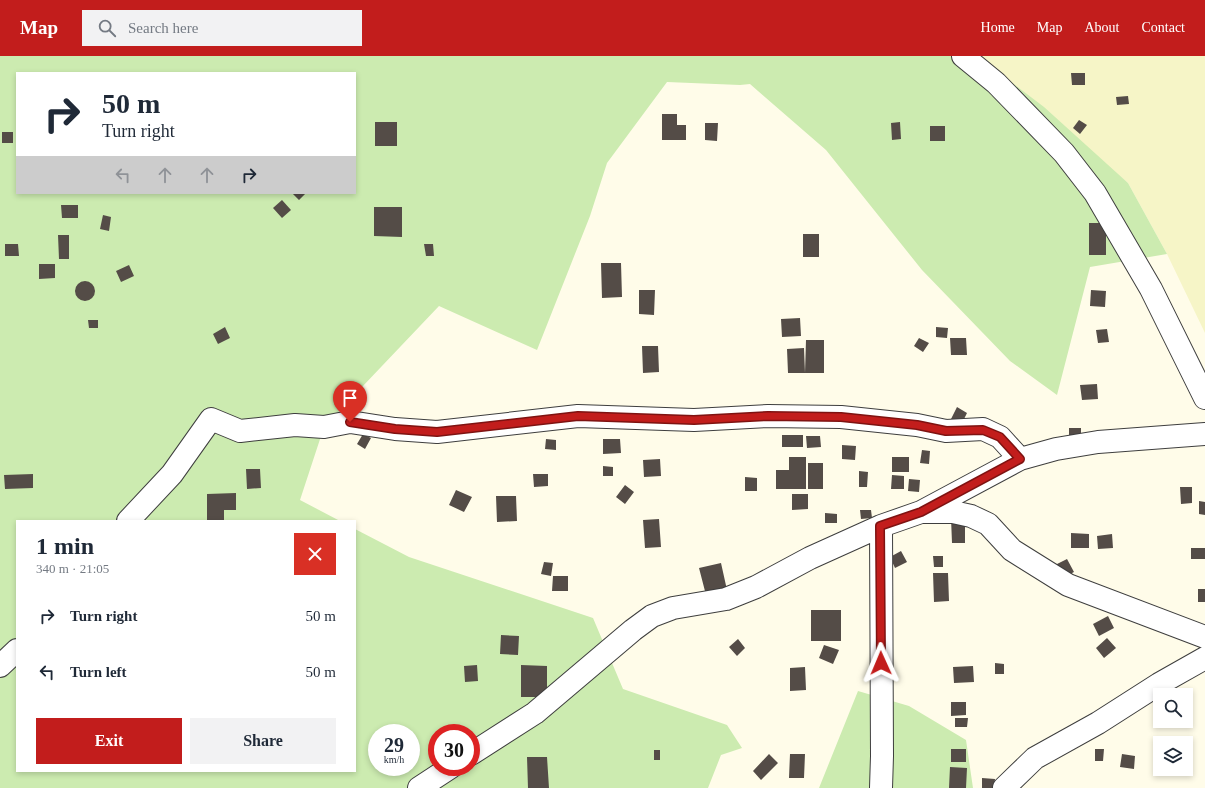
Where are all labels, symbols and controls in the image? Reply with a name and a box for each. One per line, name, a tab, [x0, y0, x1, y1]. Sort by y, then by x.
search box	[82, 10, 362, 46]
text: Map	[20, 17, 58, 38]
icon: search	[96, 17, 118, 39]
text: Search here	[128, 20, 198, 36]
text: Home	[981, 20, 1015, 35]
text: Map	[1037, 20, 1062, 35]
text: About	[1084, 20, 1119, 35]
text: Contact	[1141, 20, 1185, 35]
icon: right	[36, 88, 88, 140]
text: 50 m	[102, 88, 160, 119]
text: Turn right	[102, 121, 175, 141]
icon: left	[112, 164, 134, 186]
icon: ahead	[154, 164, 176, 186]
icon: ahead	[196, 164, 218, 186]
icon: right	[238, 164, 260, 186]
pin	[333, 381, 367, 422]
icon: arrive	[339, 387, 361, 409]
text: 1 min	[36, 533, 94, 559]
button: close	[294, 533, 336, 575]
text: 340 m · 21:05	[36, 561, 109, 576]
icon: right	[36, 605, 58, 627]
text: Turn right	[70, 608, 137, 624]
text: 50 m	[306, 608, 336, 624]
position arrow	[860, 642, 902, 684]
icon: left	[36, 661, 58, 683]
text: Turn left	[70, 664, 127, 680]
text: 50 m	[306, 664, 336, 680]
map controls	[1153, 688, 1193, 776]
button: search	[1153, 688, 1193, 728]
button: Exit	[36, 718, 182, 764]
button: Share	[190, 718, 336, 764]
speed limit sign: 30	[428, 724, 480, 776]
text: 29	[384, 734, 404, 756]
button: layers	[1153, 736, 1193, 776]
text: km/h	[384, 754, 404, 765]

